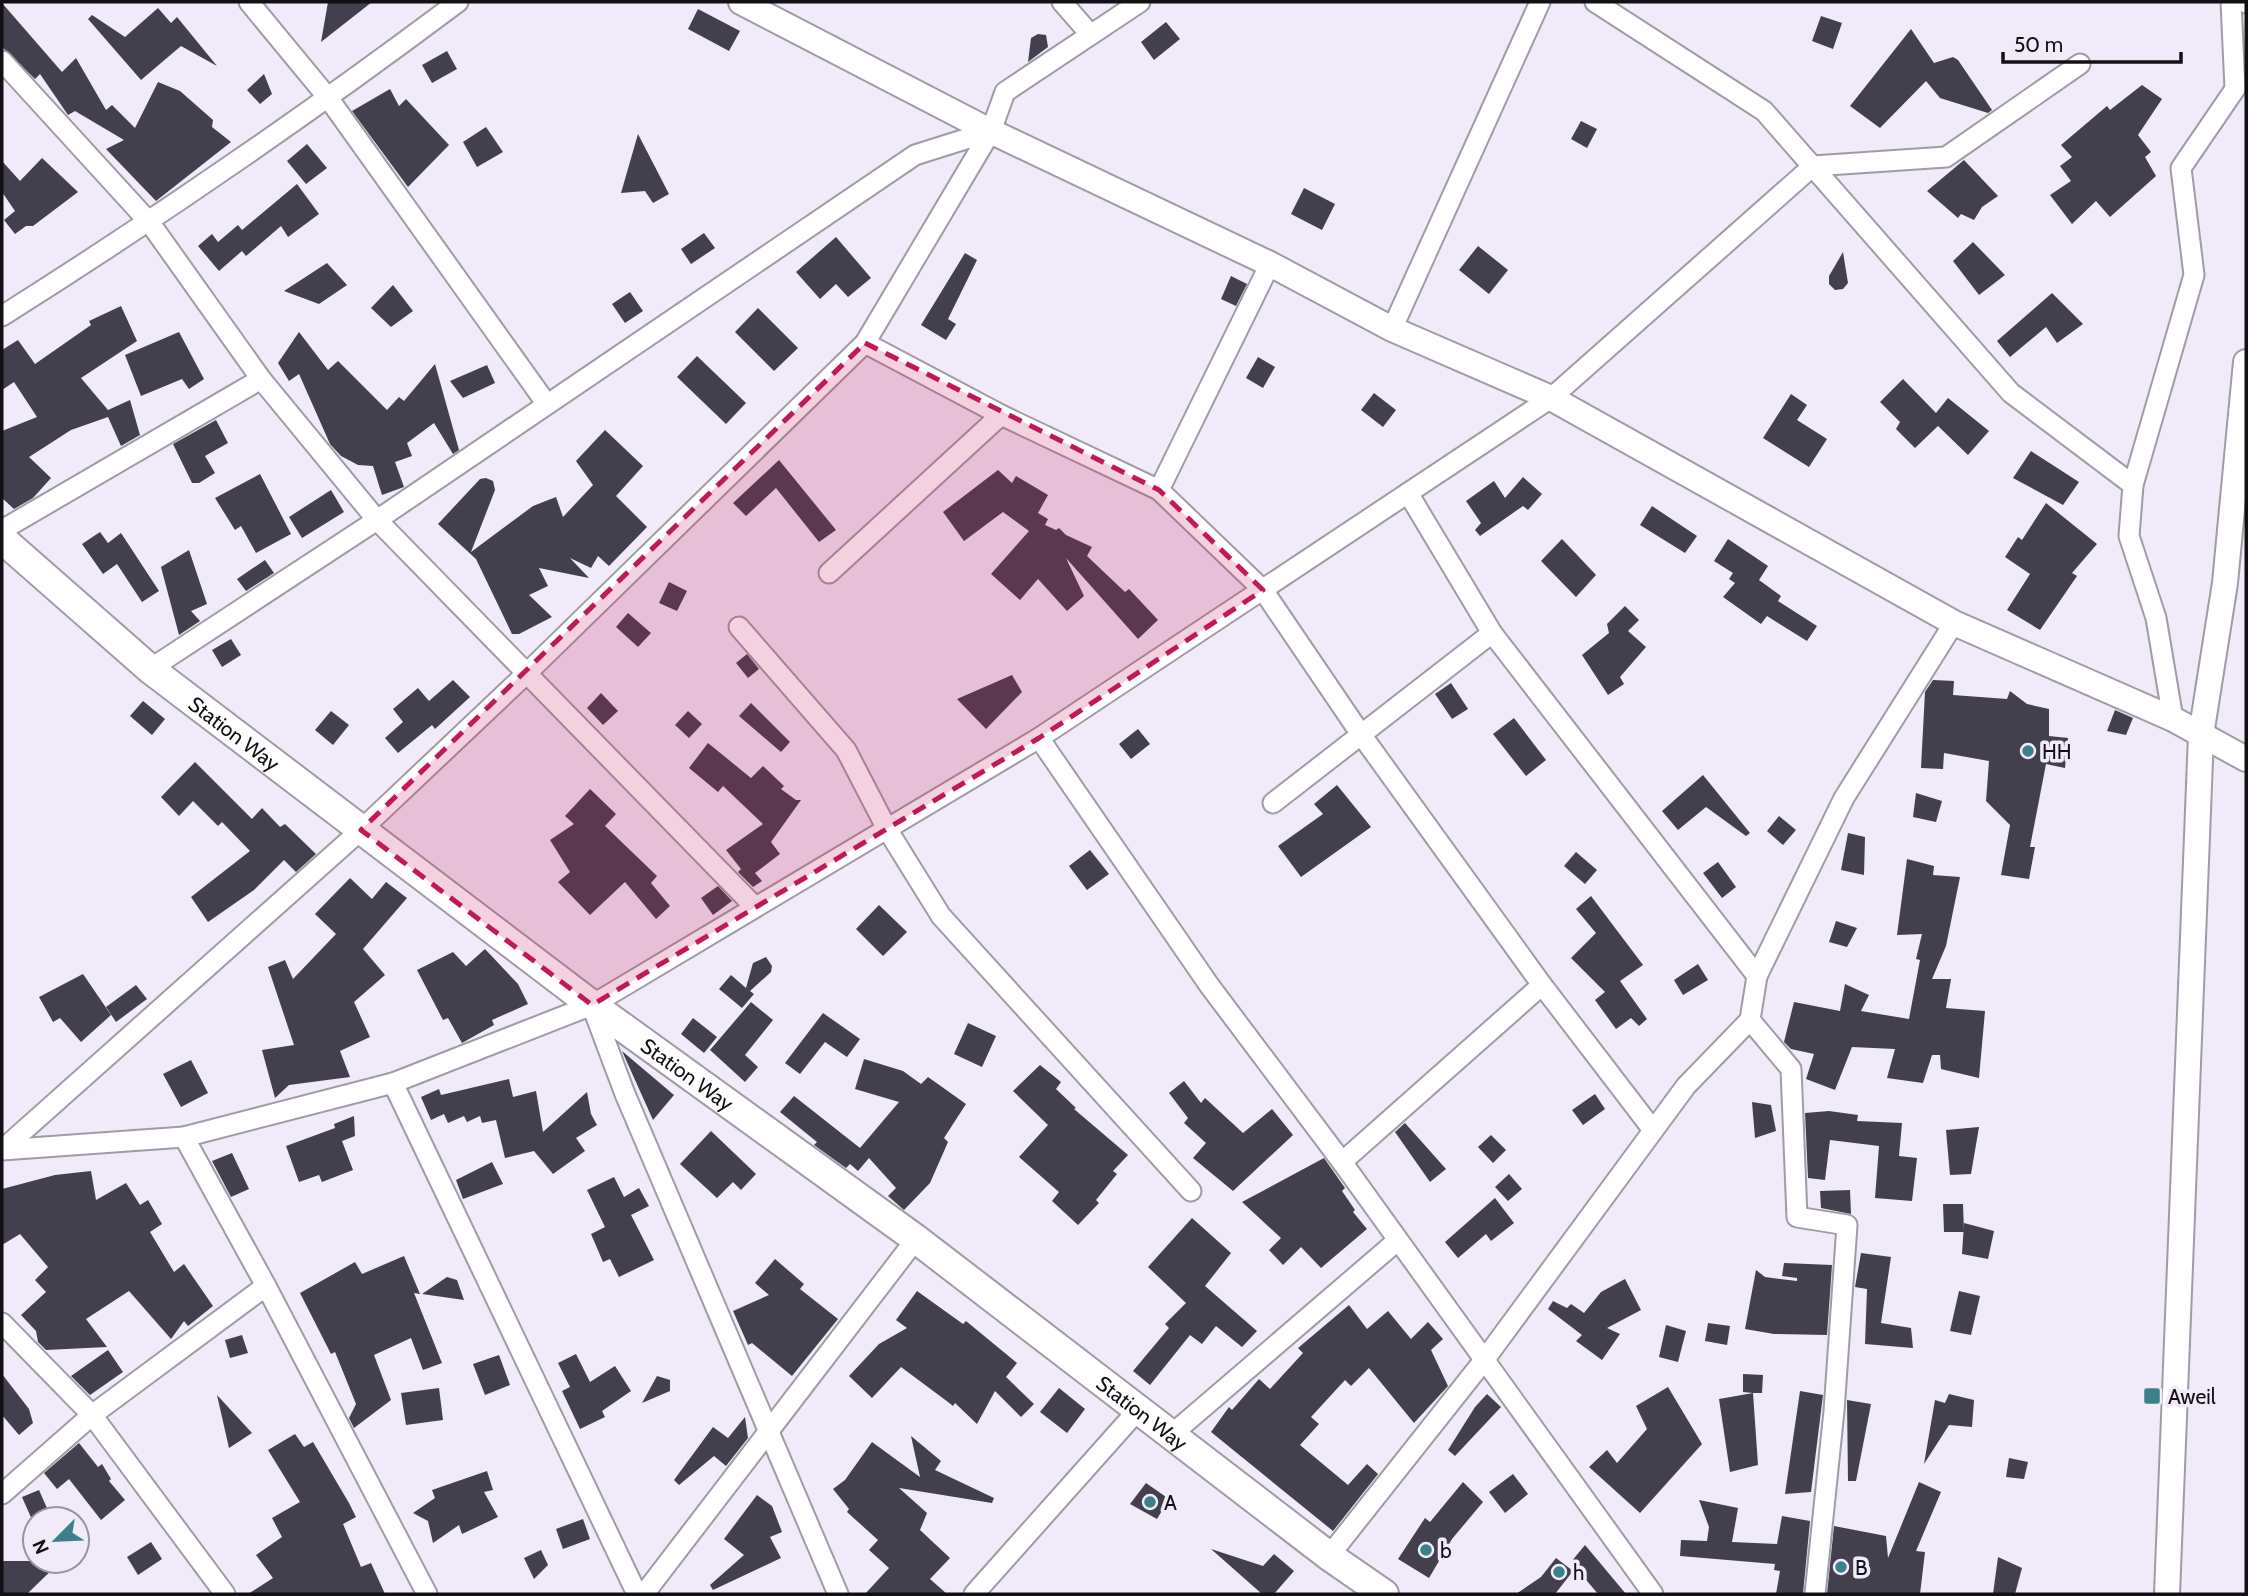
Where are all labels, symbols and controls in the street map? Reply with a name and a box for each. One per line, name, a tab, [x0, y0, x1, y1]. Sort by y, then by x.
scale bar	[2003, 21, 2182, 65]
text: 50 m	[2014, 32, 2063, 57]
street label: Station Way	[184, 691, 285, 776]
place label: HH	[2042, 739, 2072, 764]
marker: HH	[2020, 743, 2036, 759]
street label: Station Way	[636, 1032, 739, 1116]
street label: Station Way	[1092, 1370, 1193, 1456]
place label: Aweil	[2168, 1384, 2216, 1409]
marker: Aweil	[2142, 1386, 2162, 1406]
place label: A	[1164, 1490, 1177, 1515]
marker: A	[1142, 1494, 1158, 1510]
north arrow	[21, 1505, 91, 1575]
text: N	[28, 1536, 54, 1558]
place label: b	[1440, 1538, 1452, 1563]
marker: b	[1418, 1542, 1434, 1558]
place label: B	[1855, 1555, 1868, 1580]
marker: B	[1833, 1559, 1849, 1575]
place label: h	[1573, 1560, 1584, 1585]
marker: h	[1551, 1564, 1567, 1580]

